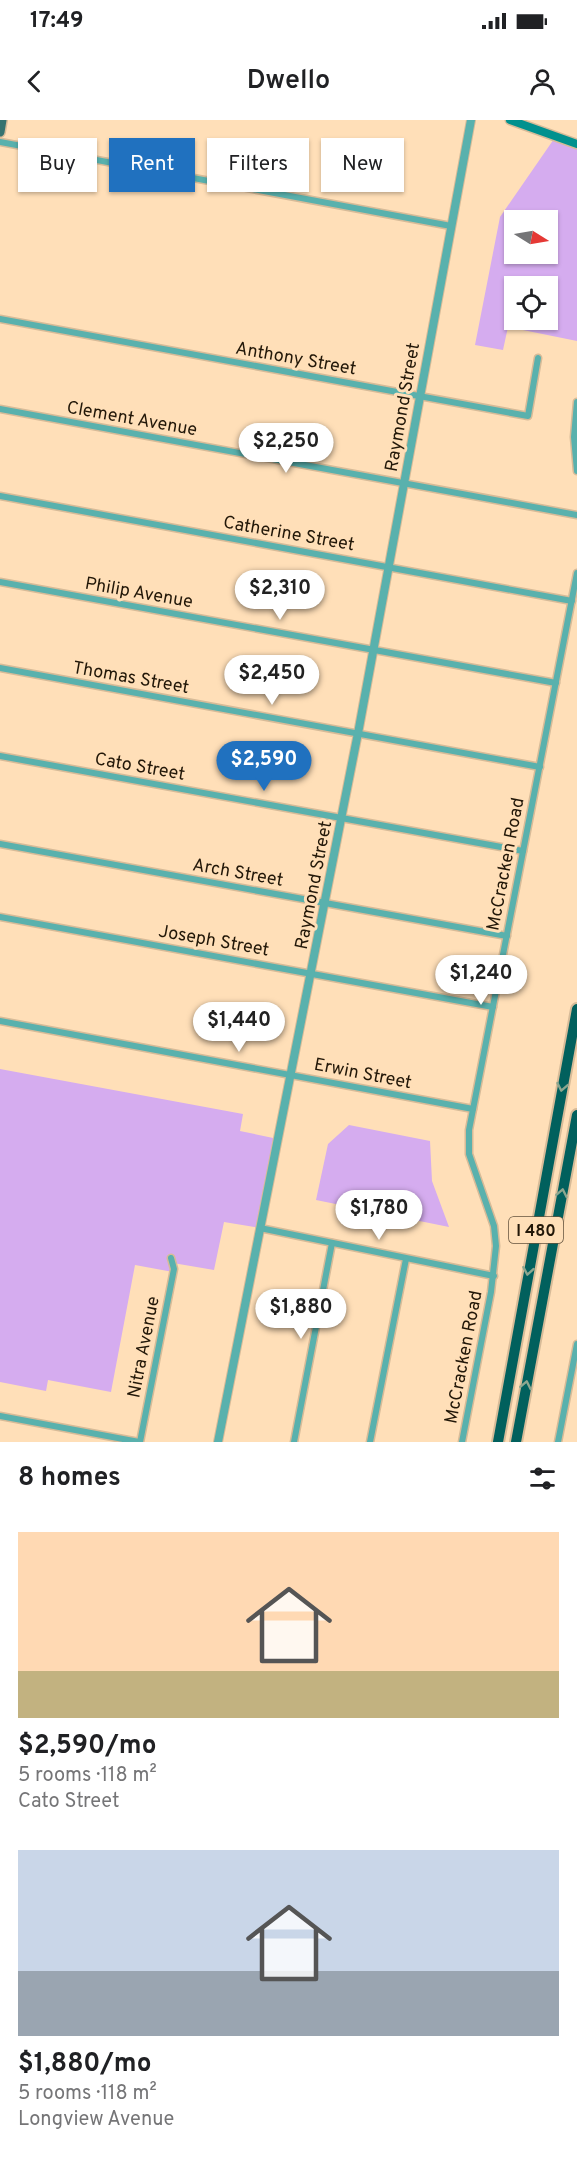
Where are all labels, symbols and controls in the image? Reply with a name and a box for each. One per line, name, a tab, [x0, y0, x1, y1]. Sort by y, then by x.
text: 17:49	[30, 8, 84, 35]
text: Dwello	[247, 64, 330, 98]
icon: back	[18, 65, 51, 98]
icon: person	[526, 65, 559, 98]
chip: Buy	[18, 138, 97, 192]
chip: Rent	[109, 138, 195, 192]
chip: Filters	[207, 138, 309, 192]
chip: New	[321, 138, 404, 192]
north arrow	[504, 210, 558, 264]
map controls	[504, 210, 558, 330]
button: locate	[504, 276, 558, 330]
street label: Anthony Street	[234, 338, 358, 381]
street label: Raymond Street	[381, 341, 426, 474]
street label: Clement Avenue	[65, 397, 199, 442]
pin: $2,250	[237, 423, 335, 474]
text: $2,250	[253, 429, 319, 455]
street label: Catherine Street	[221, 512, 356, 557]
pin: $2,310	[231, 570, 329, 621]
street label: Philip Avenue	[83, 573, 195, 614]
text: $2,310	[249, 576, 311, 602]
pin: $2,450	[223, 655, 321, 706]
street label: Thomas Street	[71, 657, 191, 700]
text: $2,450	[238, 661, 306, 687]
pin: $2,590	[215, 741, 313, 792]
text: $2,590	[230, 747, 298, 773]
street label: Cato Street	[93, 748, 187, 787]
street label: McCracken Road	[482, 796, 531, 933]
street label: Raymond Street	[291, 819, 338, 952]
street label: Arch Street	[191, 854, 285, 893]
street label: Joseph Street	[157, 920, 271, 963]
pin: $1,240	[432, 955, 530, 1006]
text: $1,240	[449, 961, 513, 987]
pin: $1,440	[190, 1002, 288, 1053]
text: $1,440	[207, 1008, 271, 1034]
street label: Erwin Street	[312, 1054, 414, 1095]
one-way arrow	[556, 1082, 569, 1092]
one-way arrow	[555, 1188, 568, 1198]
pin: $1,780	[330, 1190, 428, 1241]
text: $1,780	[349, 1196, 409, 1222]
road number: I 480	[509, 1217, 563, 1243]
one-way arrow	[522, 1266, 535, 1276]
pin: $1,880	[252, 1289, 350, 1340]
street label: McCracken Road	[440, 1289, 489, 1426]
street label: Nitra Avenue	[123, 1294, 166, 1400]
text: $1,880	[269, 1295, 333, 1321]
one-way arrow	[520, 1380, 532, 1389]
text: 8 homes	[18, 1462, 121, 1495]
icon: filters	[526, 1462, 559, 1495]
icon: home	[235, 1571, 343, 1679]
text: $2,590/mo	[18, 1730, 156, 1763]
text: 5 rooms · 118 m²	[18, 1763, 157, 1789]
text: Cato Street	[18, 1789, 119, 1815]
icon: home	[235, 1889, 343, 1997]
text: $1,880/mo	[18, 2048, 152, 2081]
text: 5 rooms · 118 m²	[18, 2081, 157, 2107]
text: Longview Avenue	[18, 2107, 174, 2133]

